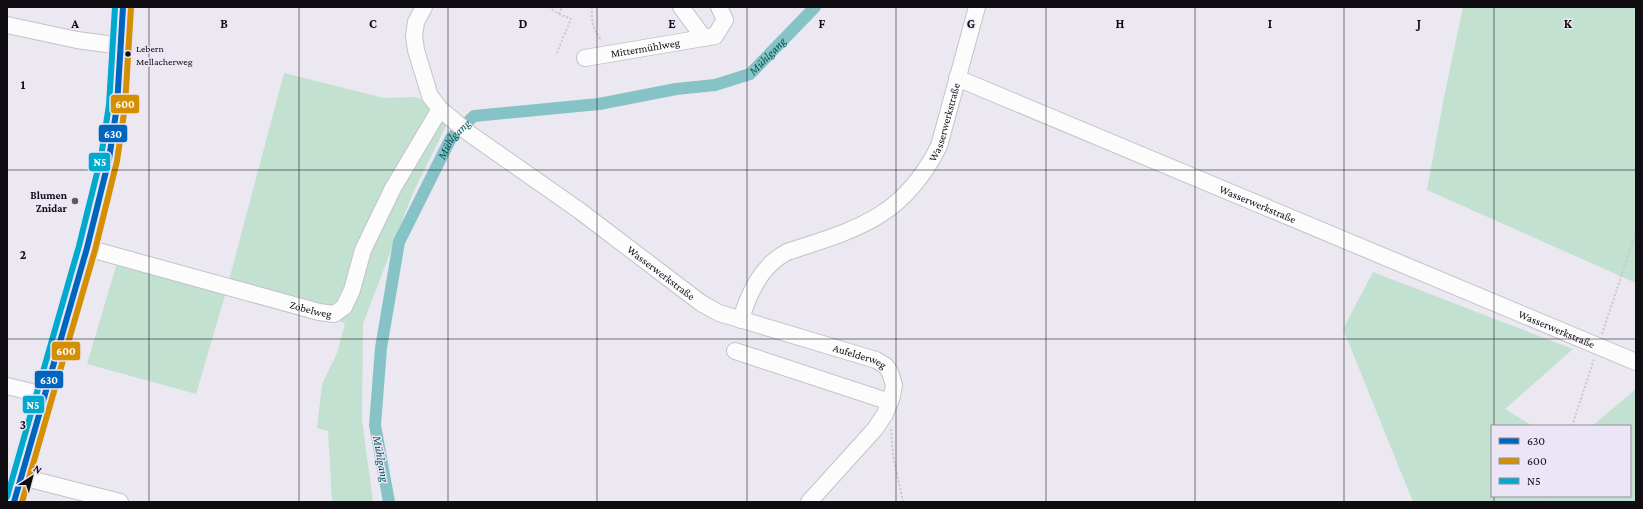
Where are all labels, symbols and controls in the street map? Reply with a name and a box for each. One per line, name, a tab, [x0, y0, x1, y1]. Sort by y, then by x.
text: A	[70, 16, 79, 31]
text: B	[220, 16, 228, 31]
text: C	[369, 16, 377, 31]
text: D	[519, 16, 528, 31]
text: E	[668, 16, 676, 31]
text: F	[819, 16, 826, 31]
text: G	[967, 16, 975, 31]
text: H	[1116, 16, 1125, 31]
text: I	[1268, 16, 1272, 31]
text: J	[1415, 16, 1421, 31]
text: K	[1564, 16, 1573, 31]
water label: Mühlgang	[745, 34, 789, 79]
street label: Mittermühlweg	[610, 36, 681, 60]
place label: Lebern Mellacherweg	[136, 43, 193, 67]
marker: Lebern Mellacherweg	[123, 49, 133, 59]
text: 1	[21, 77, 26, 92]
street label: Wasserwerkstraße	[926, 81, 962, 164]
line badge: 600	[110, 94, 140, 114]
text: 600	[115, 98, 135, 110]
water label: Mühlgang	[434, 116, 474, 162]
line badge: 630	[98, 124, 128, 143]
text: 630	[104, 128, 122, 140]
line badge: N5	[88, 152, 111, 172]
text: N5	[94, 156, 106, 168]
street label: Wasserwerkstraße	[1218, 182, 1298, 225]
place label: Blumen Znidar	[30, 189, 68, 214]
marker: Blumen Znidar	[70, 196, 80, 206]
street label: Wasserwerkstraße	[625, 243, 697, 302]
text: 2	[20, 247, 27, 262]
street label: Zobelweg	[288, 298, 333, 321]
street label: Wasserwerkstraße	[1517, 308, 1597, 350]
line badge: 600	[51, 341, 81, 361]
street label: Aufelderweg	[832, 342, 889, 372]
text: 600	[56, 345, 76, 357]
line badge: 630	[34, 370, 64, 389]
text: 630	[40, 374, 58, 386]
line badge: N5	[22, 395, 45, 414]
text: N5	[27, 399, 39, 411]
text: 3	[20, 417, 26, 432]
legend	[1491, 425, 1631, 497]
water label: Mühlgang	[370, 434, 392, 484]
text: 630	[1527, 434, 1545, 448]
text: 600	[1527, 454, 1547, 468]
north arrow	[12, 457, 52, 497]
text: N	[31, 462, 45, 476]
text: N5	[1527, 474, 1541, 488]

